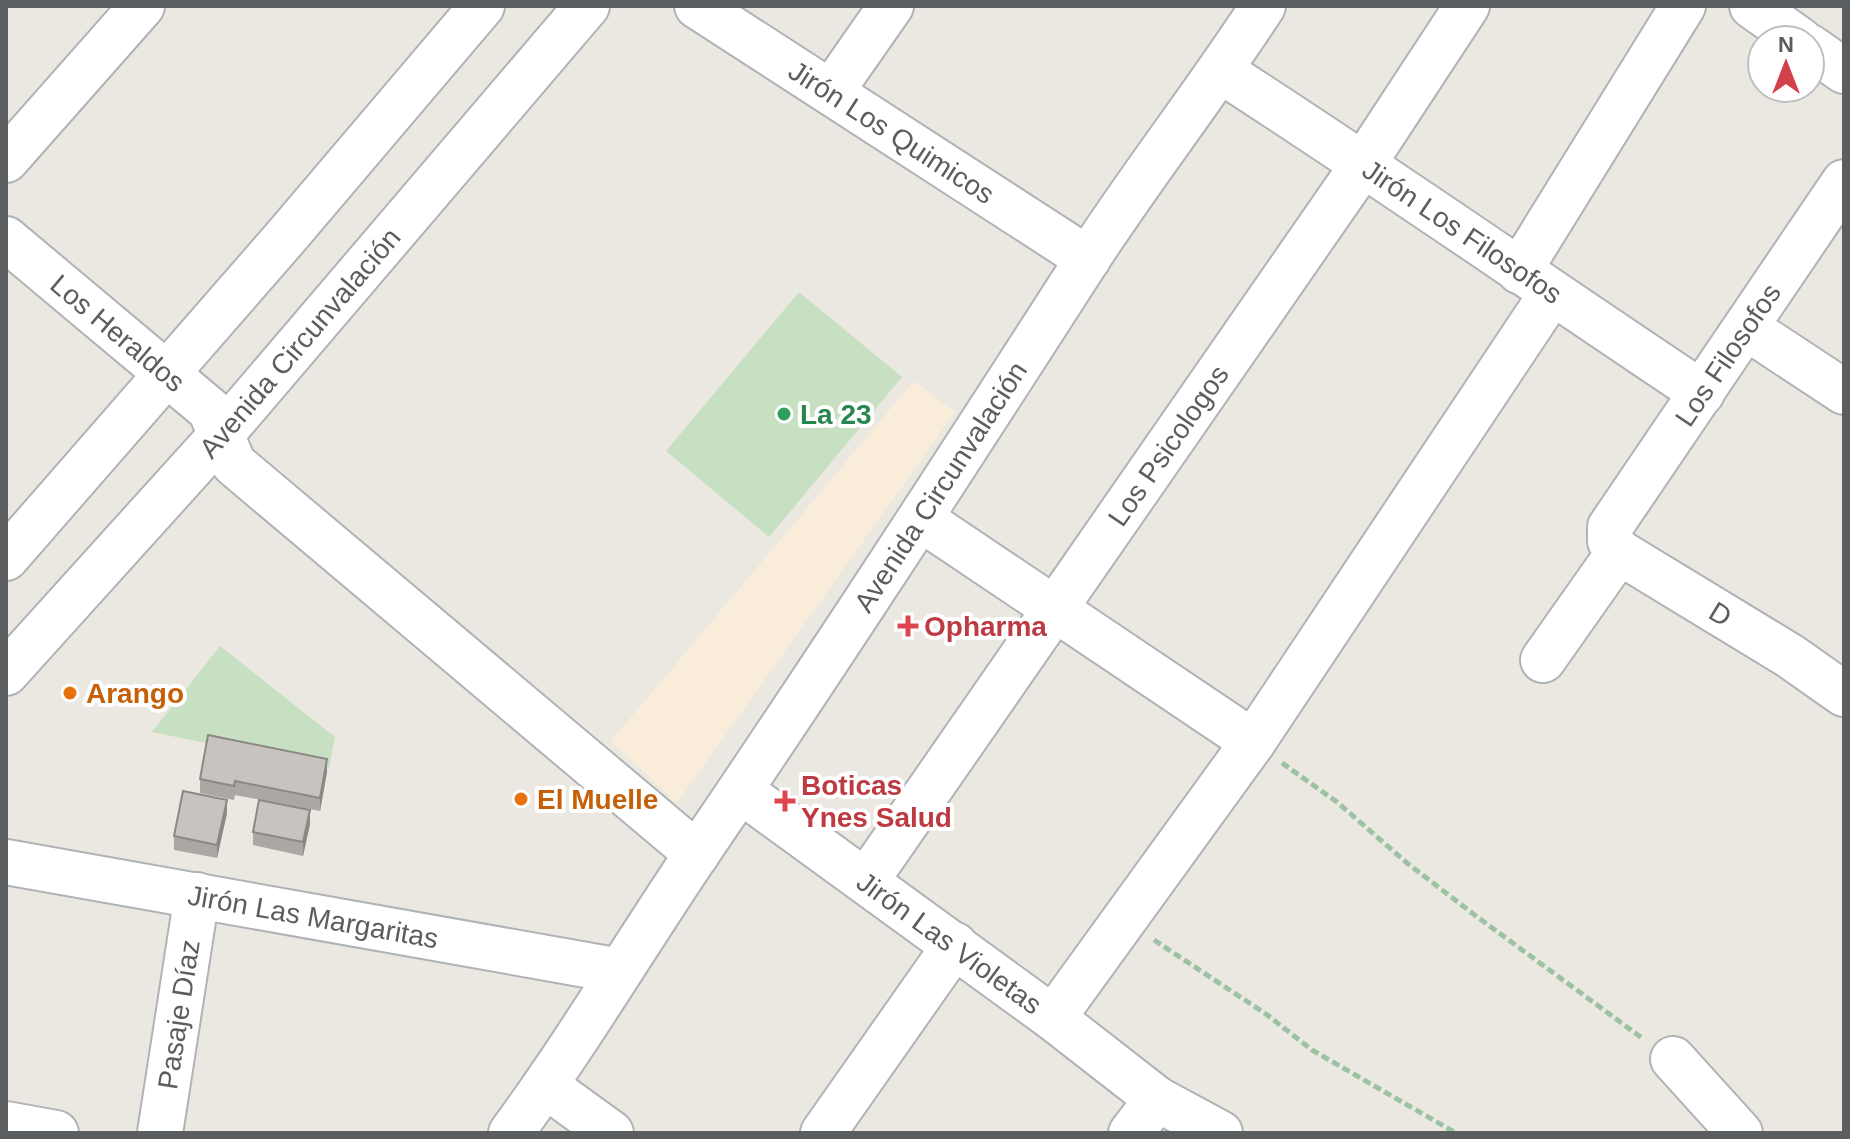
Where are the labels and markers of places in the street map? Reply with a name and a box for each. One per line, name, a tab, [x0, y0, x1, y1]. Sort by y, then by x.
place label: La 23	[800, 399, 872, 430]
marker: La 23	[775, 405, 793, 423]
place label: Opharma	[924, 611, 1047, 642]
marker: Opharma	[899, 617, 917, 635]
place label: Arango	[86, 678, 184, 709]
marker: Arango	[61, 684, 79, 702]
place label: Boticas Ynes Salud	[801, 770, 952, 833]
place label: El Muelle	[537, 784, 658, 815]
marker: El Muelle	[512, 790, 530, 808]
marker: Boticas Ynes Salud	[776, 792, 794, 810]

